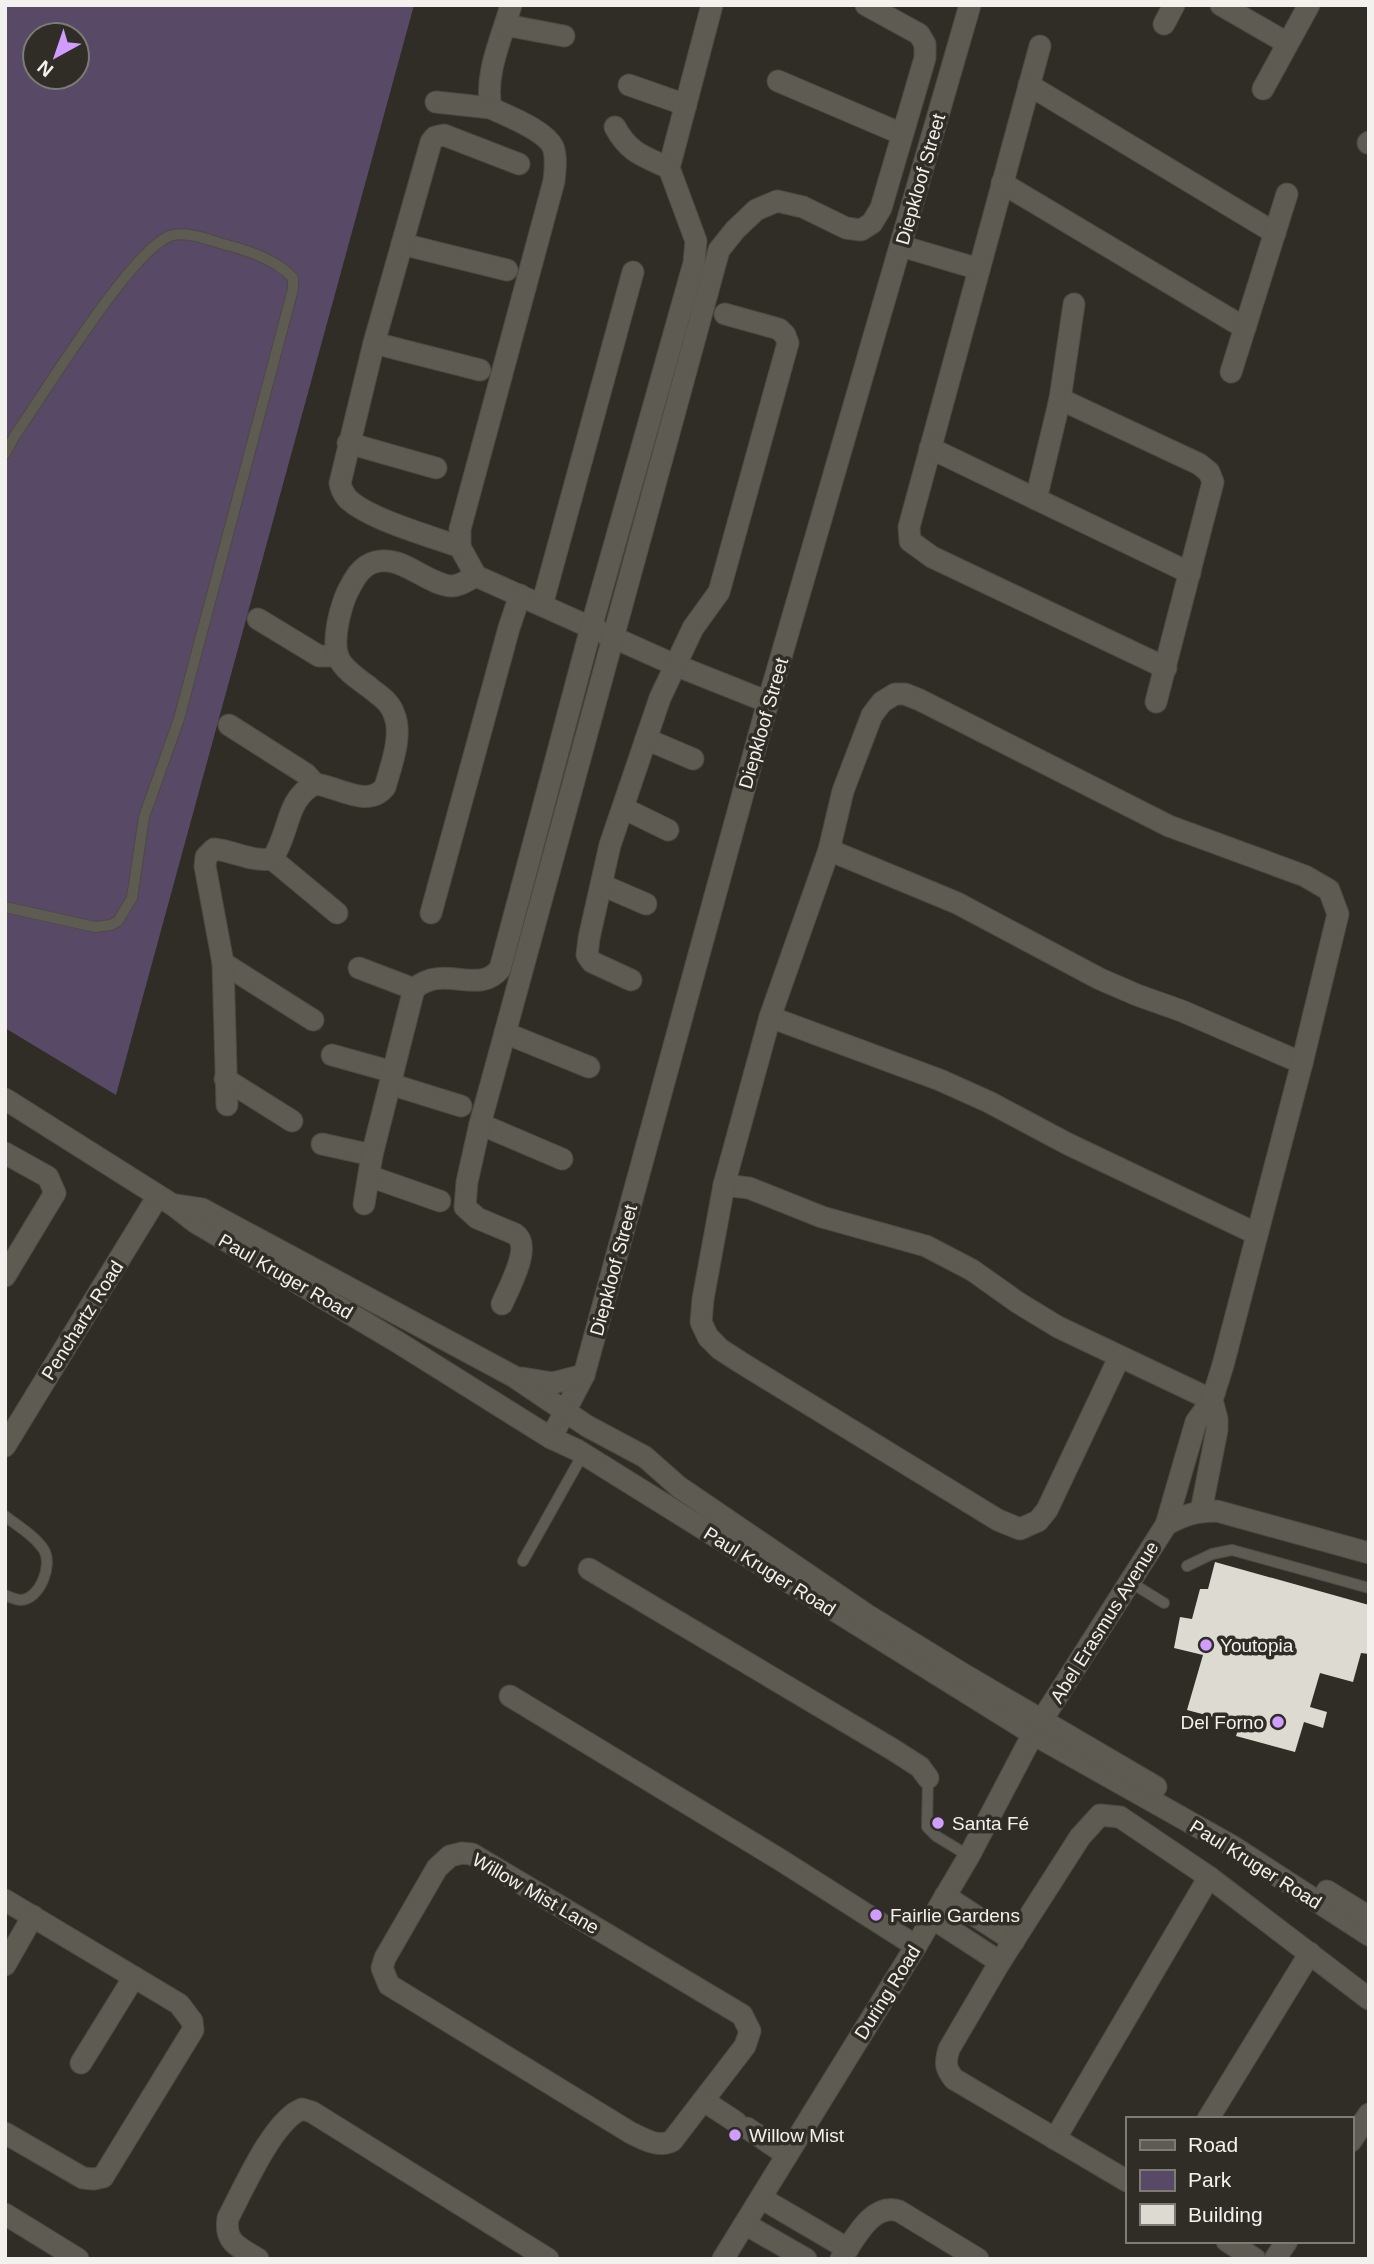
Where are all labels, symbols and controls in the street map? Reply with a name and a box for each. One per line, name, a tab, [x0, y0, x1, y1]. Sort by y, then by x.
north arrow	[21, 21, 91, 91]
text: N	[33, 56, 57, 81]
street label: Diepkloof Street	[892, 111, 949, 247]
street label: Diepkloof Street	[735, 655, 792, 791]
street label: Diepkloof Street	[586, 1201, 641, 1338]
street label: Paul Kruger Road	[215, 1230, 356, 1323]
street label: Penchartz Road	[37, 1257, 127, 1384]
street label: Paul Kruger Road	[700, 1522, 839, 1620]
street label: Abel Erasmus Avenue	[1046, 1538, 1163, 1707]
place label: Youtopia	[1220, 1635, 1294, 1656]
marker: Youtopia	[1198, 1637, 1214, 1653]
place label: Del Forno	[1181, 1712, 1264, 1733]
marker: Del Forno	[1270, 1714, 1286, 1730]
place label: Santa Fé	[952, 1813, 1029, 1834]
marker: Santa Fé	[930, 1815, 946, 1831]
street label: Paul Kruger Road	[1186, 1815, 1325, 1913]
street label: Willow Mist Lane	[469, 1849, 603, 1938]
place label: Fairlie Gardens	[890, 1905, 1020, 1926]
marker: Fairlie Gardens	[868, 1907, 884, 1923]
street label: During Road	[850, 1941, 925, 2043]
legend	[1126, 2117, 1353, 2243]
place label: Willow Mist	[749, 2125, 845, 2146]
marker: Willow Mist	[727, 2127, 743, 2143]
text: Road	[1188, 2133, 1238, 2156]
text: Park	[1188, 2168, 1232, 2191]
text: Building	[1188, 2203, 1263, 2226]

